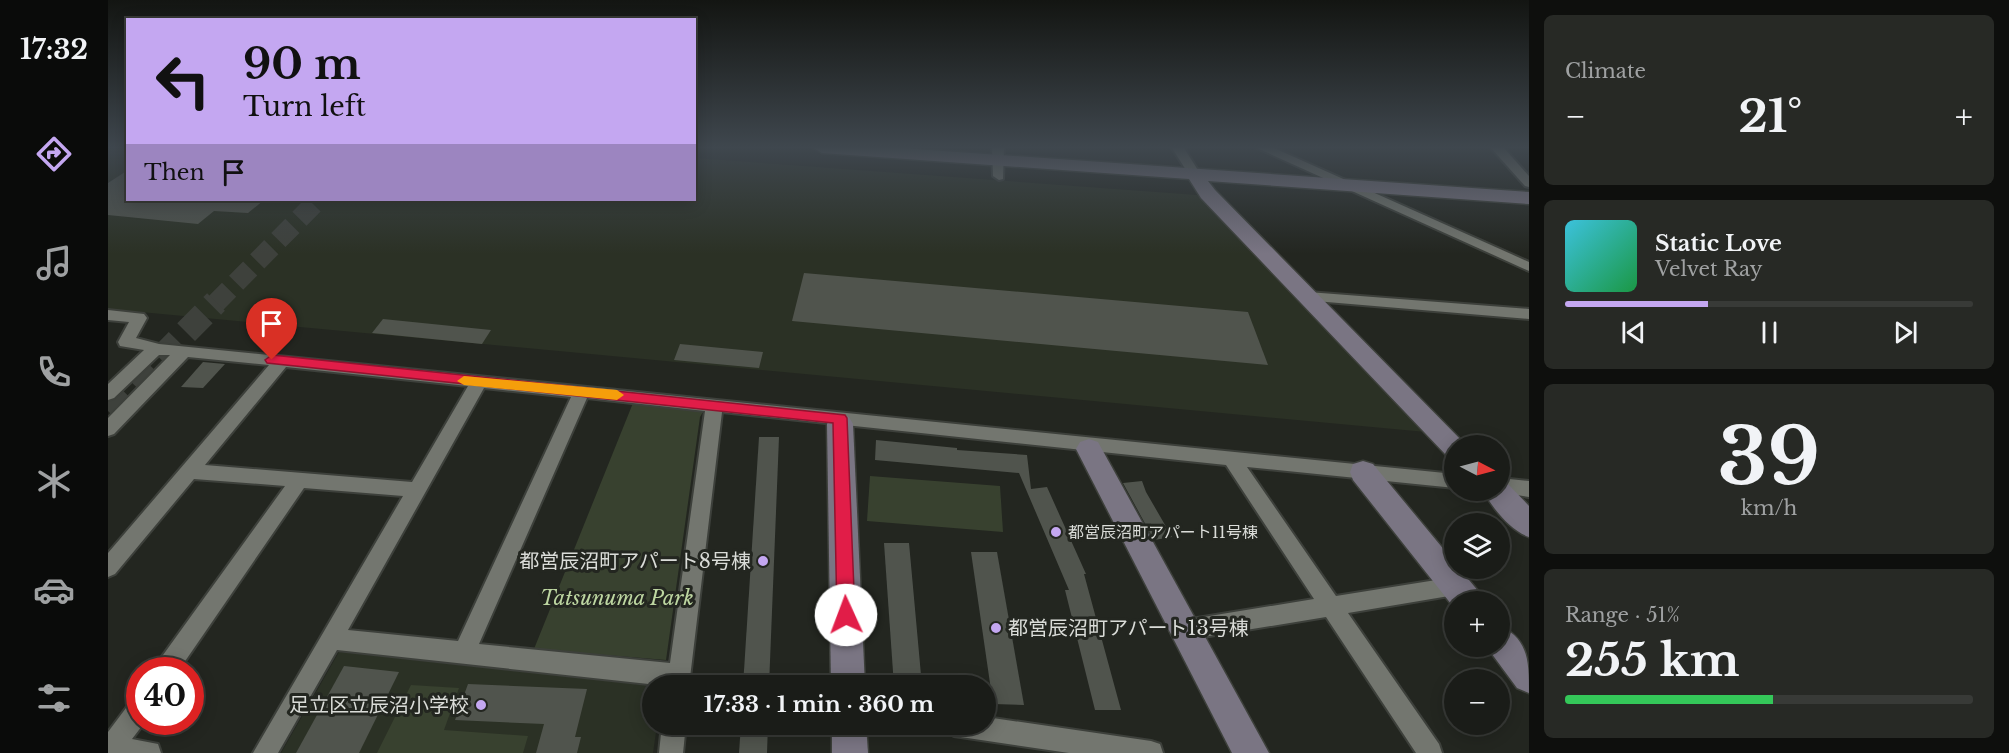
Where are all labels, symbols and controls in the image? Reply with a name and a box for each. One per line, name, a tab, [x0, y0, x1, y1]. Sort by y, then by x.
text: 17:32	[20, 33, 88, 66]
text: 90 m	[243, 38, 361, 90]
icon: left	[144, 42, 222, 120]
text: Climate	[1565, 59, 1646, 83]
text: 21°	[1738, 88, 1802, 144]
text: Turn left	[243, 90, 366, 123]
text: −	[1565, 96, 1586, 137]
text: +	[1955, 96, 1973, 137]
icon: directions	[33, 133, 75, 175]
icon: arrive	[217, 156, 250, 189]
text: Then	[144, 159, 205, 186]
text: Static Love	[1655, 230, 1782, 257]
icon: music	[33, 242, 75, 284]
text: Velvet Ray	[1655, 257, 1763, 281]
pin	[246, 298, 297, 360]
icon: arrive	[255, 307, 288, 340]
icon: previous	[1617, 316, 1650, 349]
icon: pause	[1753, 316, 1786, 349]
icon: next	[1889, 316, 1922, 349]
icon: phone	[33, 351, 75, 393]
text: 39	[1718, 408, 1820, 505]
north arrow	[1444, 435, 1510, 501]
map controls	[1444, 435, 1510, 735]
icon: climate	[33, 460, 75, 502]
text: km/h	[1741, 496, 1797, 520]
button: layers	[1444, 513, 1510, 579]
place label: 都営辰沼町アパート11号棟	[1068, 522, 1258, 542]
marker: 都営辰沼町アパート11号棟	[1049, 525, 1063, 539]
place label: 都営辰沼町アパート8号棟	[519, 549, 751, 573]
marker: 都営辰沼町アパート8号棟	[756, 554, 770, 568]
icon: car	[33, 569, 75, 611]
position arrow	[814, 583, 878, 647]
park label: Tatsunuma Park	[540, 586, 694, 610]
button: +	[1444, 591, 1510, 657]
text: Range · 51%	[1565, 603, 1680, 627]
place label: 都営辰沼町アパート13号棟	[1008, 616, 1249, 640]
marker: 都営辰沼町アパート13号棟	[989, 621, 1003, 635]
text: 255 km	[1565, 632, 1739, 688]
speed limit sign: 40	[126, 657, 204, 735]
button: −	[1444, 669, 1510, 735]
icon: filters	[33, 677, 75, 719]
text: 17:33 · 1 min · 360 m	[704, 691, 934, 718]
place label: 足立区立辰沼小学校	[289, 693, 469, 717]
marker: 足立区立辰沼小学校	[474, 698, 488, 712]

